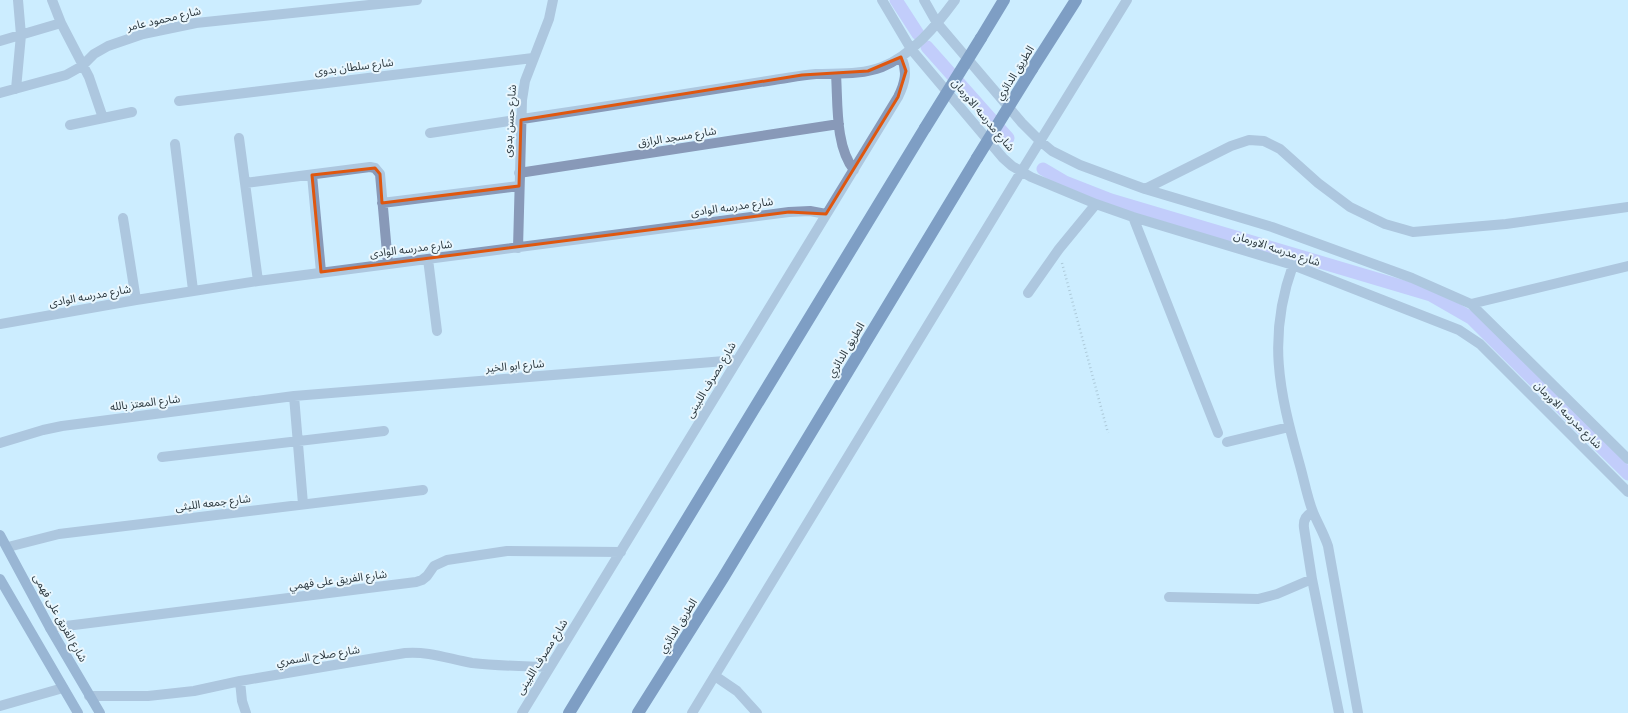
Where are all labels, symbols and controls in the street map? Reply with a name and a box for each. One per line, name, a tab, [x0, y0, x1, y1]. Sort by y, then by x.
street label: شارع محمود عامر	[125, 4, 203, 35]
street label: الطريق الدائري	[993, 43, 1039, 104]
street label: شارع سلطان بدوى	[314, 56, 395, 79]
street label: شارع مدرسه الاورمان	[948, 76, 1017, 155]
street label: شارع حسن بدوى	[501, 84, 520, 158]
street label: شارع مسجد الرازق	[637, 124, 718, 151]
street label: شارع مدرسه الوادى	[690, 195, 775, 220]
street label: شارع مدرسه الاورمان	[1232, 229, 1322, 270]
street label: شارع مدرسه الوادى	[369, 237, 454, 262]
street label: شارع مدرسه الوادى	[48, 282, 133, 311]
street label: الطريق الدائري	[825, 320, 870, 381]
street label: شارع مصرف اللبينى	[683, 339, 740, 421]
street label: شارع ابو الخير	[484, 357, 545, 376]
street label: شارع مدرسه الاورمان	[1531, 379, 1605, 452]
street label: شارع المعتز بالله	[109, 392, 181, 415]
street label: شارع جمعه الليثى	[175, 492, 252, 515]
street label: شارع الفريق على فهمي	[288, 567, 388, 595]
street label: شارع الفريق على فهمى	[30, 572, 90, 665]
street label: الطريق الدائري	[656, 596, 702, 657]
street label: شارع مصرف اللبينى	[514, 617, 571, 698]
street label: شارع صلاح السمري	[275, 643, 361, 672]

